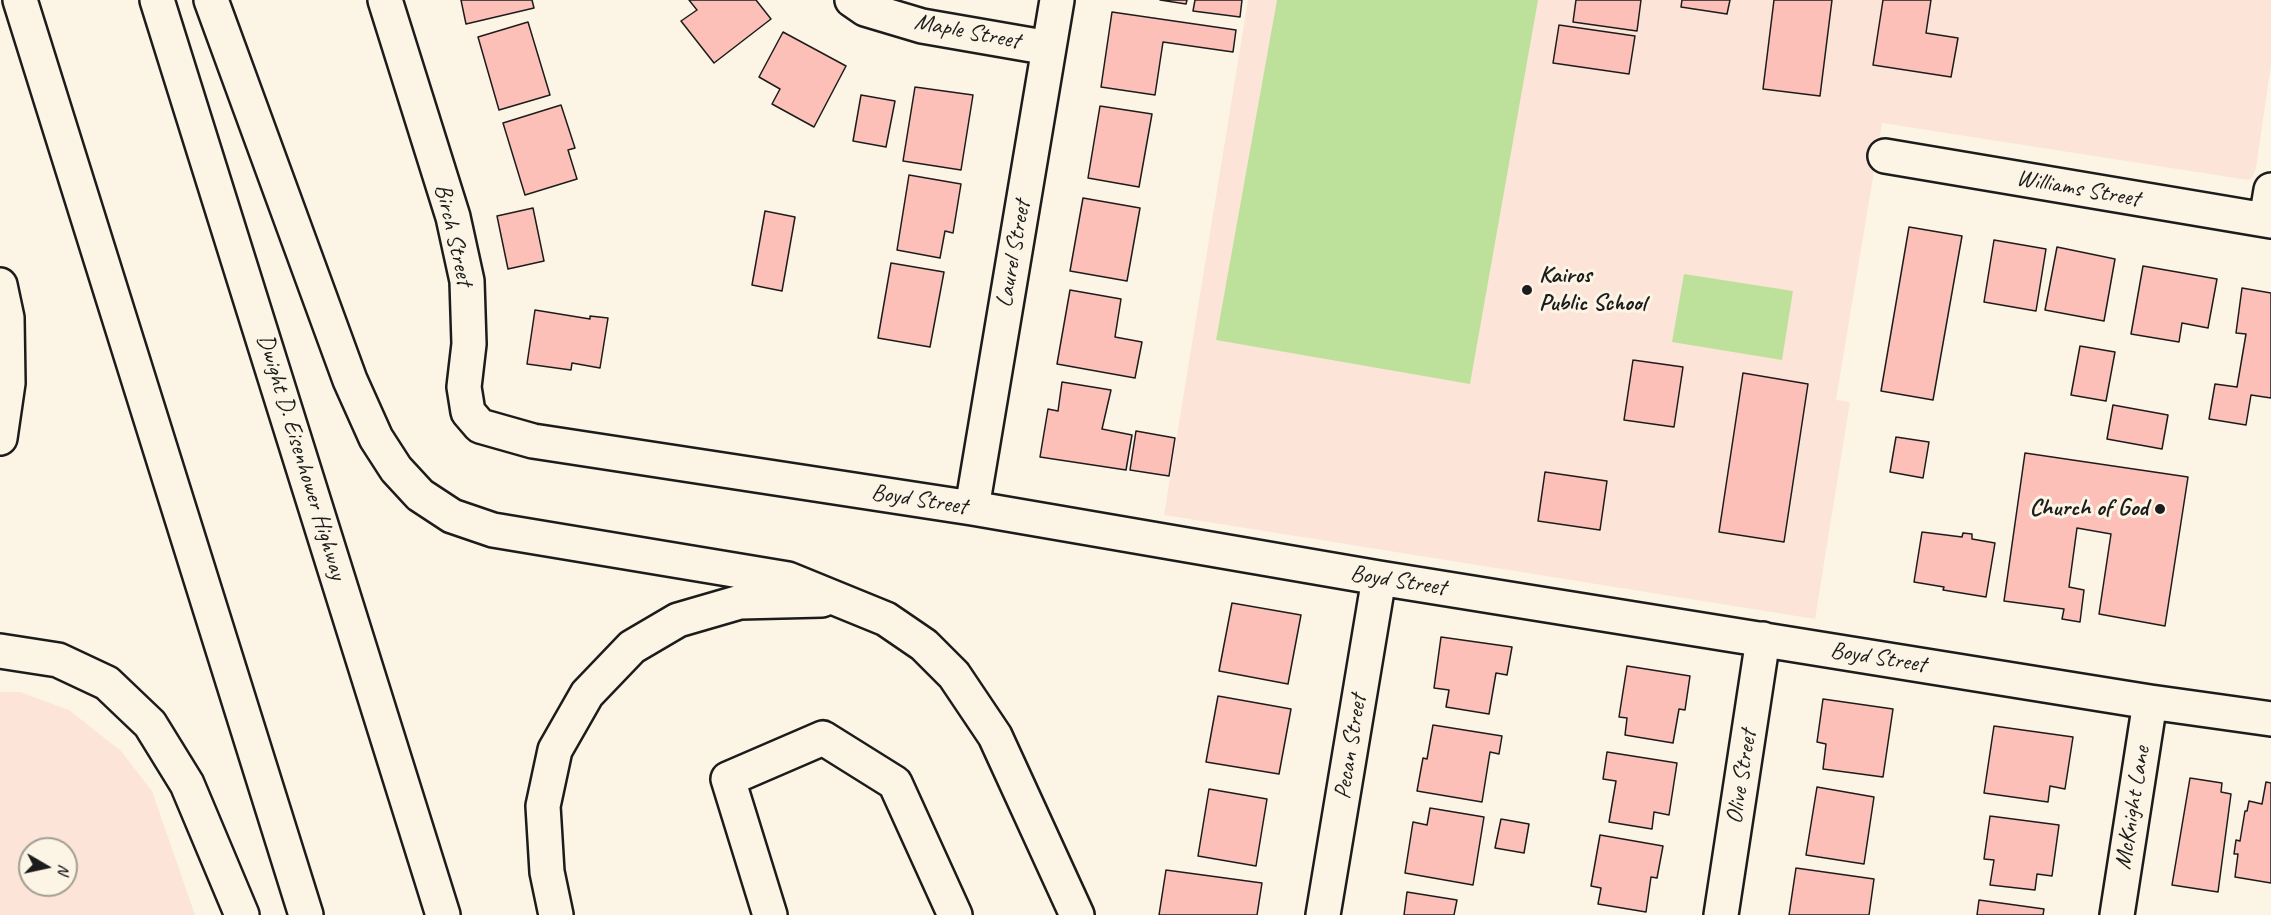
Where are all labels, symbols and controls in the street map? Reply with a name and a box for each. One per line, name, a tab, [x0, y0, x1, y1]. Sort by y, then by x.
street label: Maple Street	[912, 8, 1022, 56]
street label: Williams Street	[2014, 164, 2142, 214]
street label: Birch Street	[427, 181, 479, 289]
street label: Laurel Street	[990, 198, 1038, 310]
place label: Kairos Public School	[1539, 262, 1646, 318]
marker: Kairos Public School	[1520, 283, 1534, 297]
street label: Dwight D. Eisenhower Highway	[250, 331, 352, 583]
street label: Boyd Street	[869, 478, 969, 522]
place label: Church of God	[2029, 495, 2148, 523]
marker: Church of God	[2153, 502, 2167, 516]
street label: Boyd Street	[1348, 559, 1448, 603]
street label: Boyd Street	[1828, 636, 1928, 680]
street label: Pecan Street	[1329, 693, 1373, 801]
street label: Olive Street	[1720, 728, 1764, 826]
street label: McKnight Lane	[2109, 744, 2157, 872]
north arrow	[18, 837, 78, 897]
text: N	[53, 863, 74, 876]

